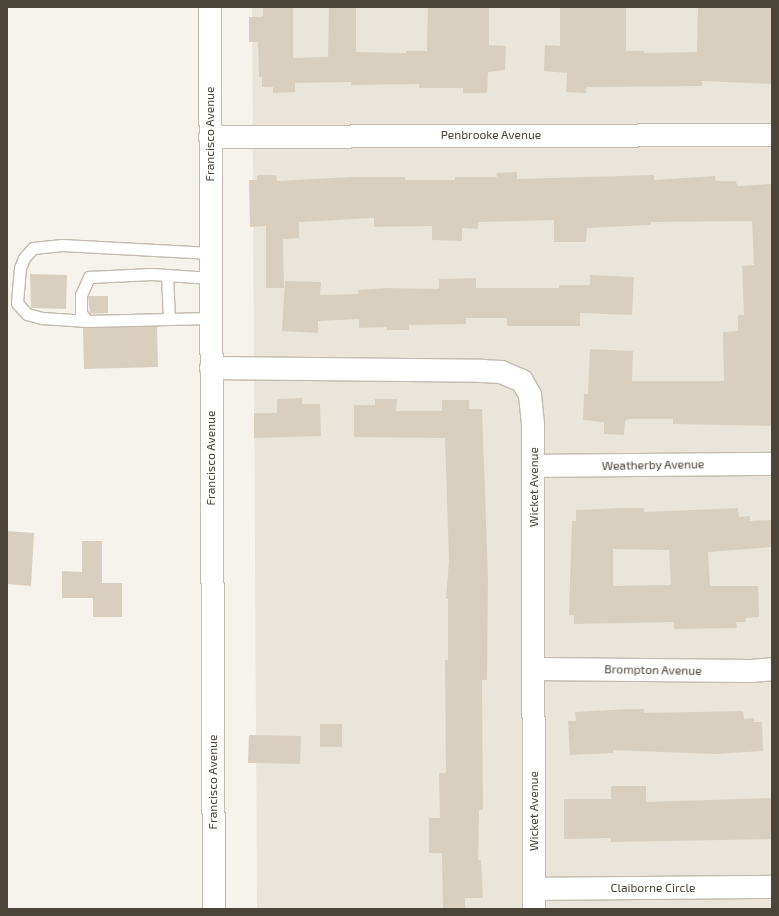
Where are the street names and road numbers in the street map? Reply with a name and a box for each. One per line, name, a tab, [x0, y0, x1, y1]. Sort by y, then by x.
street label: Francisco Avenue	[203, 86, 217, 182]
street label: Penbrooke Avenue	[441, 128, 541, 142]
street label: Francisco Avenue	[204, 410, 218, 506]
street label: Wicket Avenue	[527, 447, 541, 527]
street label: Weatherby Avenue	[601, 457, 705, 473]
street label: Brompton Avenue	[604, 662, 702, 678]
street label: Francisco Avenue	[206, 734, 220, 830]
street label: Wicket Avenue	[527, 771, 541, 851]
street label: Claiborne Circle	[611, 881, 695, 895]

